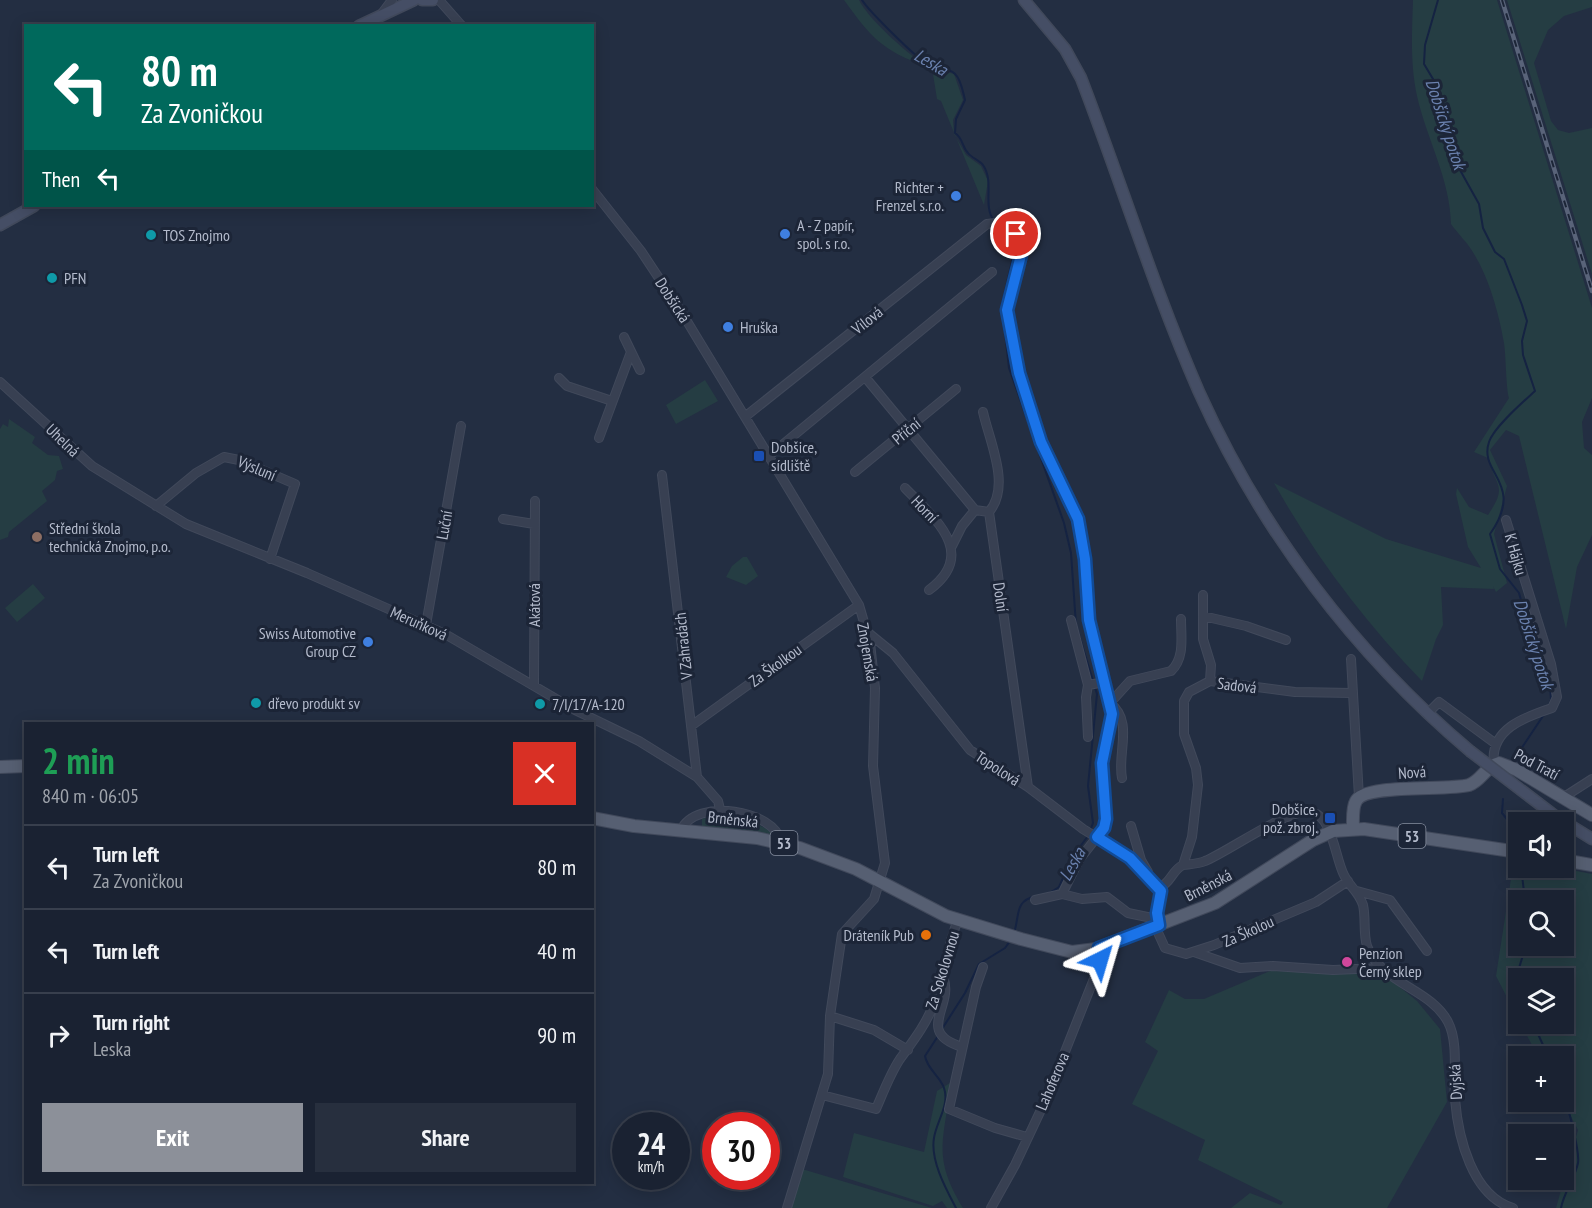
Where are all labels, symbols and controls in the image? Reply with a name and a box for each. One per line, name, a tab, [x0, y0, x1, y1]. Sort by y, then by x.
text: 80 m	[141, 43, 218, 98]
water label: Leska	[910, 43, 952, 81]
icon: left	[42, 48, 120, 126]
water label: Dobšický potok	[1421, 76, 1472, 174]
text: Za Zvoničkou	[141, 96, 263, 130]
icon: left	[92, 162, 125, 195]
text: Then	[42, 165, 80, 193]
place label: Richter + Frenzel s.r.o.	[876, 177, 944, 215]
marker: Richter + Frenzel s.r.o.	[949, 189, 963, 203]
pin	[990, 208, 1041, 259]
place label: A - Z papír, spol. s r.o.	[797, 215, 854, 253]
icon: arrive	[999, 217, 1032, 250]
place label: TOS Znojmo	[163, 225, 230, 245]
marker: A - Z papír, spol. s r.o.	[778, 227, 792, 241]
marker: TOS Znojmo	[144, 228, 158, 242]
place label: PFN	[64, 268, 86, 288]
marker: PFN	[45, 271, 59, 285]
street label: Dobšická	[651, 274, 695, 326]
street label: Vilová	[847, 302, 887, 339]
place label: Hruška	[740, 317, 778, 337]
marker: Hruška	[721, 320, 735, 334]
street label: Příční	[888, 413, 925, 449]
street label: Uhelná	[42, 419, 84, 461]
place label: Dobšice, sídliště	[771, 437, 817, 475]
marker: Dobšice, sídliště	[752, 449, 766, 463]
street label: Výsluní	[234, 451, 280, 485]
street label: Horní	[907, 491, 943, 527]
street label: Luční	[432, 508, 457, 541]
place label: Střední škola technická Znojmo, p.o.	[49, 518, 171, 556]
marker: Střední škola technická Znojmo, p.o.	[30, 530, 44, 544]
street label: K Hájku	[1501, 531, 1531, 577]
street label: Dolní	[989, 581, 1013, 614]
street label: Akátová	[524, 583, 544, 627]
water label: Dobšický potok	[1509, 596, 1560, 694]
street label: Meruňková	[387, 602, 451, 644]
street label: V Zahradách	[670, 612, 697, 681]
street label: Znojemská	[853, 621, 883, 683]
place label: Swiss Automotive Group CZ	[259, 623, 356, 661]
marker: Swiss Automotive Group CZ	[361, 635, 375, 649]
street label: Za Školkou	[745, 639, 805, 691]
street label: Sadová	[1216, 673, 1258, 697]
place label: dřevo produkt sv	[268, 693, 361, 713]
place label: 7/I/17/A-120	[552, 694, 625, 714]
marker: dřevo produkt sv	[249, 696, 263, 710]
marker: 7/I/17/A-120	[533, 697, 547, 711]
text: 2 min	[42, 737, 115, 784]
button: close	[513, 742, 576, 805]
street label: Pod Tratí	[1511, 744, 1563, 784]
street label: Topolová	[972, 746, 1024, 790]
street label: Nová	[1397, 761, 1427, 783]
text: 840 m · 06:05	[42, 783, 139, 809]
place label: Dobšice, pož. zbroj.	[1263, 799, 1318, 837]
street label: Brněnská	[707, 806, 759, 832]
marker: Dobšice, pož. zbroj.	[1323, 811, 1337, 825]
map controls	[1508, 812, 1574, 1190]
button: sound	[1508, 812, 1574, 878]
road number: 53	[1398, 824, 1426, 848]
road number: 53	[770, 831, 798, 855]
text: Turn left	[93, 840, 159, 868]
water label: Leska	[1054, 843, 1091, 885]
icon: left	[42, 851, 75, 884]
text: 80 m	[537, 853, 576, 881]
street label: Brněnská	[1181, 865, 1235, 905]
text: Za Zvoničkou	[93, 868, 183, 894]
button: search	[1508, 890, 1574, 956]
street label: Za Školou	[1219, 911, 1277, 951]
place label: Dráteník Pub	[844, 925, 914, 945]
marker: Dráteník Pub	[919, 928, 933, 942]
street label: Za Sokolovnou	[921, 928, 963, 1012]
position arrow	[1068, 928, 1132, 992]
icon: left	[42, 935, 75, 968]
text: Turn left	[93, 937, 159, 965]
text: 40 m	[537, 937, 576, 965]
place label: Penzion Černý sklep	[1359, 943, 1422, 981]
marker: Penzion Černý sklep	[1340, 955, 1354, 969]
button: layers	[1508, 968, 1574, 1034]
text: Turn right	[93, 1008, 170, 1036]
icon: right	[42, 1019, 75, 1052]
text: 90 m	[537, 1021, 576, 1049]
text: Leska	[93, 1036, 131, 1062]
button: +	[1508, 1046, 1574, 1112]
street label: Lahoferova	[1031, 1049, 1073, 1113]
street label: Dyjská	[1444, 1064, 1466, 1100]
button: Exit	[42, 1103, 303, 1172]
button: Share	[315, 1103, 576, 1172]
speed limit sign: 30	[702, 1112, 780, 1190]
text: 24	[637, 1124, 665, 1163]
button: −	[1508, 1124, 1574, 1190]
text: km/h	[638, 1157, 664, 1176]

